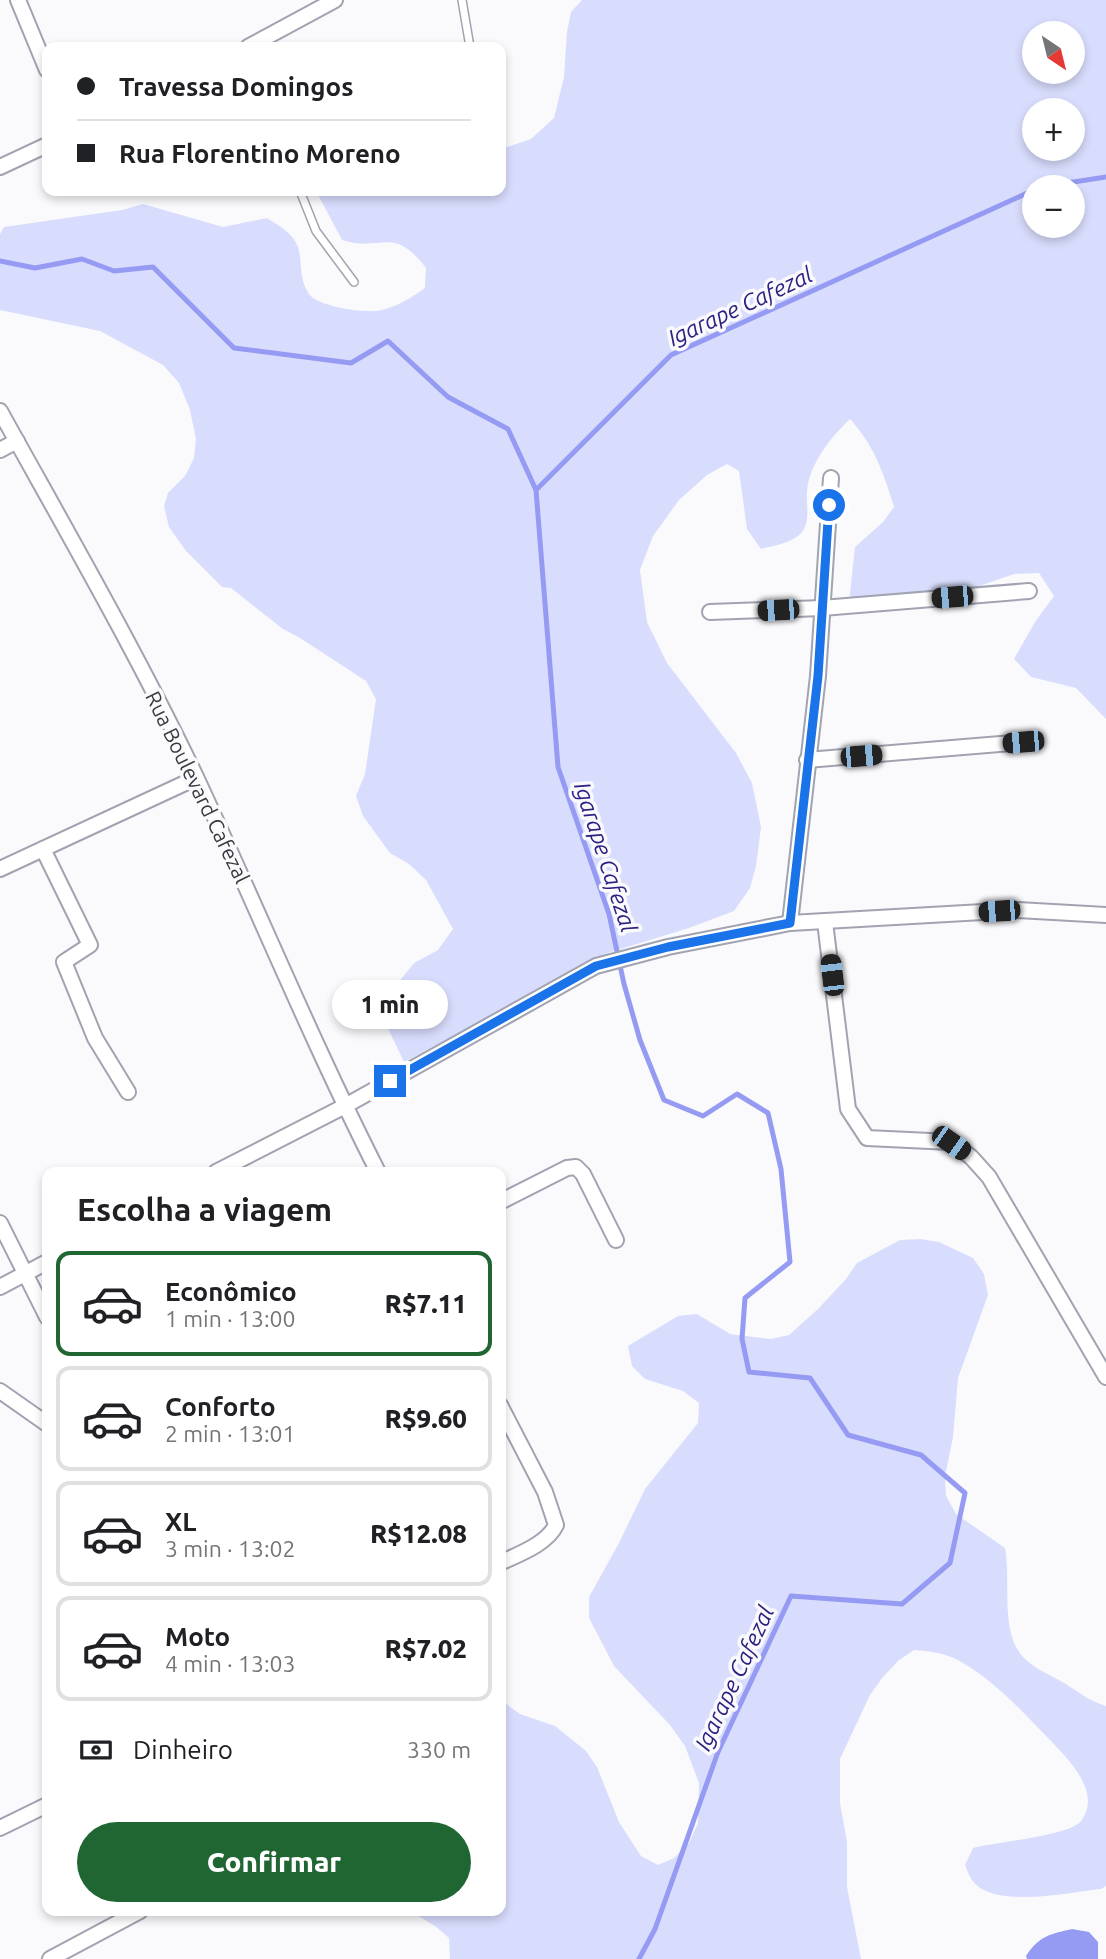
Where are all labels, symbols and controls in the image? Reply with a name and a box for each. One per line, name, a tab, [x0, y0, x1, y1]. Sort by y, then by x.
north arrow	[1022, 21, 1085, 84]
map controls	[1022, 21, 1085, 238]
text: Travessa Domingos	[119, 72, 354, 101]
button: +	[1022, 98, 1085, 161]
text: Rua Florentino Moreno	[119, 139, 401, 168]
button: −	[1022, 175, 1085, 238]
water label: Igarape Cafezal	[664, 261, 817, 351]
route start	[813, 489, 845, 521]
car	[931, 585, 974, 609]
car	[757, 598, 800, 622]
street label: Rua Boulevard Cafezal	[141, 687, 255, 887]
car	[1002, 730, 1045, 754]
car	[840, 744, 883, 768]
water label: Igarape Cafezal	[569, 779, 642, 936]
car	[978, 899, 1021, 923]
car	[820, 953, 845, 997]
callout: 1 min	[332, 979, 448, 1028]
text: 1 min	[361, 992, 419, 1017]
route end	[374, 1065, 406, 1097]
car	[928, 1122, 975, 1164]
text: Escolha a viagem	[77, 1191, 332, 1227]
icon: car	[81, 1272, 144, 1335]
text: Econômico	[165, 1277, 297, 1306]
text: R$7.11	[385, 1289, 467, 1318]
text: 1 min · 13:00	[165, 1306, 296, 1331]
icon: car	[81, 1387, 144, 1450]
text: Conforto	[165, 1392, 276, 1421]
text: R$9.60	[385, 1404, 467, 1433]
text: 2 min · 13:01	[165, 1421, 296, 1446]
icon: car	[81, 1502, 144, 1565]
text: XL	[165, 1507, 196, 1536]
text: R$12.08	[370, 1519, 467, 1548]
text: 3 min · 13:02	[165, 1536, 296, 1561]
water label: Igarape Cafezal	[690, 1601, 780, 1755]
icon: car	[81, 1617, 144, 1680]
text: Moto	[165, 1622, 230, 1651]
text: R$7.02	[385, 1634, 467, 1663]
text: 4 min · 13:03	[165, 1651, 296, 1676]
icon: cash	[77, 1731, 115, 1769]
text: Dinheiro	[133, 1735, 233, 1764]
text: 330 m	[407, 1737, 471, 1762]
button: Confirmar	[77, 1822, 471, 1902]

